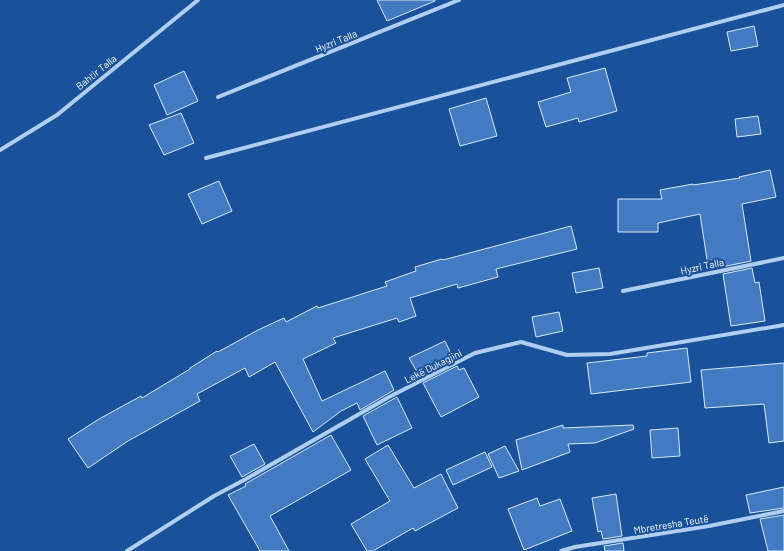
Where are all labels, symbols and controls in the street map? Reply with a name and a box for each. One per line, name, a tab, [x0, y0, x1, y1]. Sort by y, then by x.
street label: Hyzri Talla	[313, 27, 359, 55]
street label: Bahtir Talla	[73, 52, 119, 92]
street label: Hyzri Talla	[679, 256, 725, 276]
street label: Lekë Dukagjini	[402, 346, 464, 386]
street label: Mbretresha Teutë	[633, 512, 709, 536]

